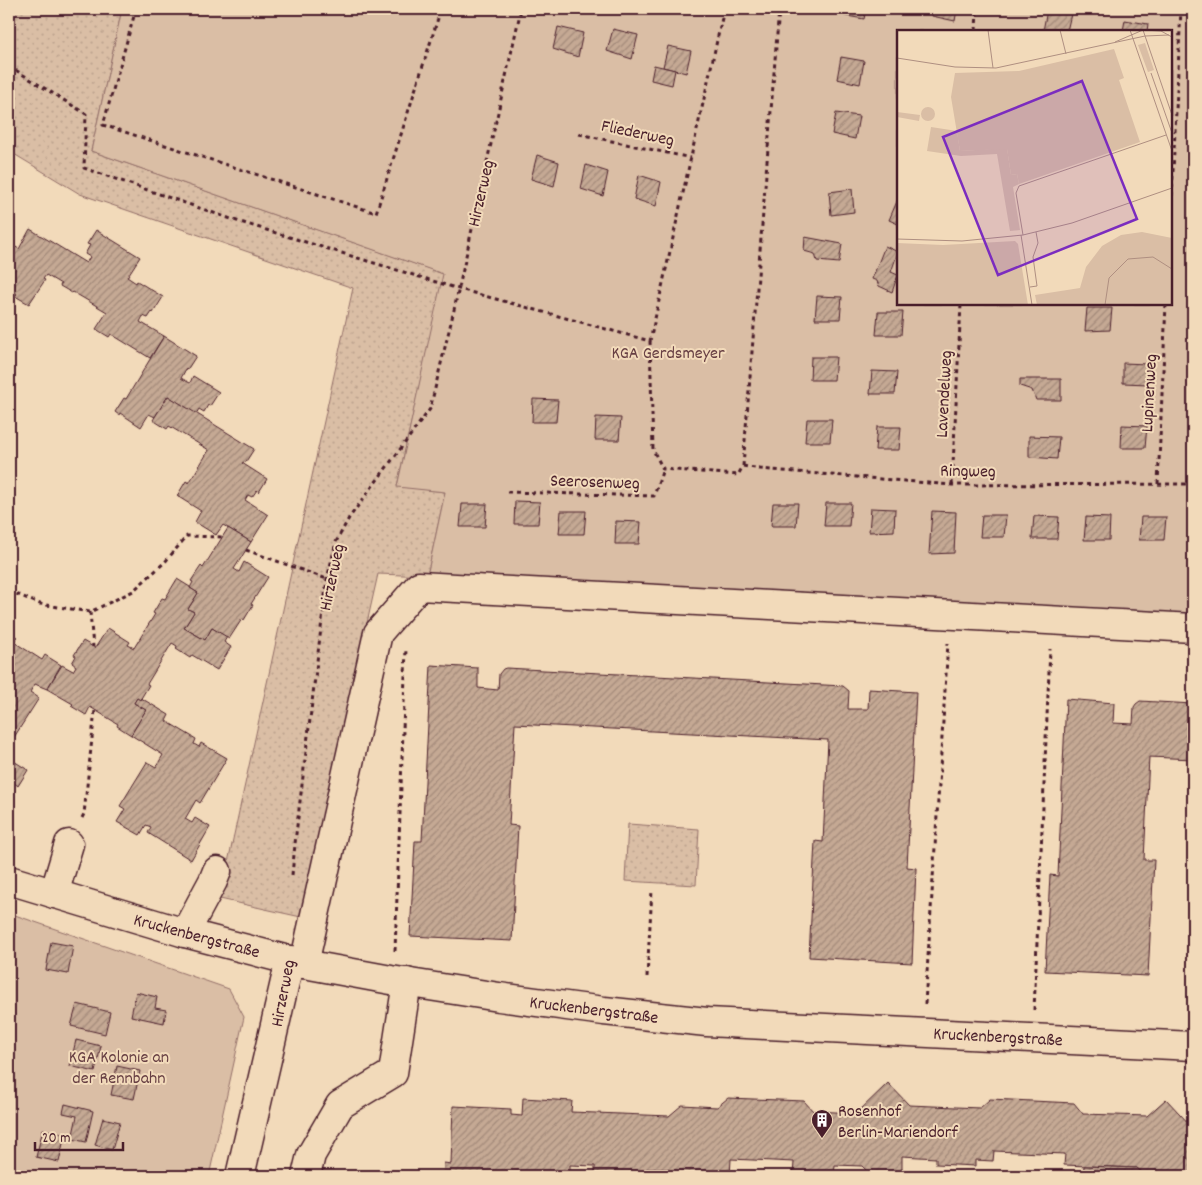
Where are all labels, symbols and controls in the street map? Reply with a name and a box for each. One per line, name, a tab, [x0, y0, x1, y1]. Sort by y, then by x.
inset map	[897, 30, 1172, 305]
street label: Fliederweg	[599, 115, 676, 154]
street label: Hirzerweg	[463, 158, 502, 230]
park label: KGA Gerdsmeyer	[611, 342, 725, 367]
street label: Lavendelweg	[931, 350, 960, 439]
street label: Lupinenweg	[1136, 353, 1165, 433]
street label: Ringweg	[940, 460, 996, 485]
street label: Seerosenweg	[550, 469, 640, 498]
street label: Hirzerweg	[314, 542, 353, 613]
street label: Kruckenbergstraße	[130, 909, 262, 966]
street label: Hirzerweg	[266, 958, 303, 1029]
street label: Kruckenbergstraße	[528, 991, 660, 1032]
street label: Kruckenbergstraße	[932, 1023, 1063, 1054]
park label: KGA Kolonie an der Rennbahn	[69, 1046, 169, 1092]
place label: Rosenhof Berlin-Mariendorf	[838, 1100, 959, 1146]
building icon: Rosenhof Berlin-Mariendorf	[810, 1108, 834, 1139]
scale bar	[35, 1120, 122, 1152]
text: 20 m	[42, 1128, 70, 1150]

